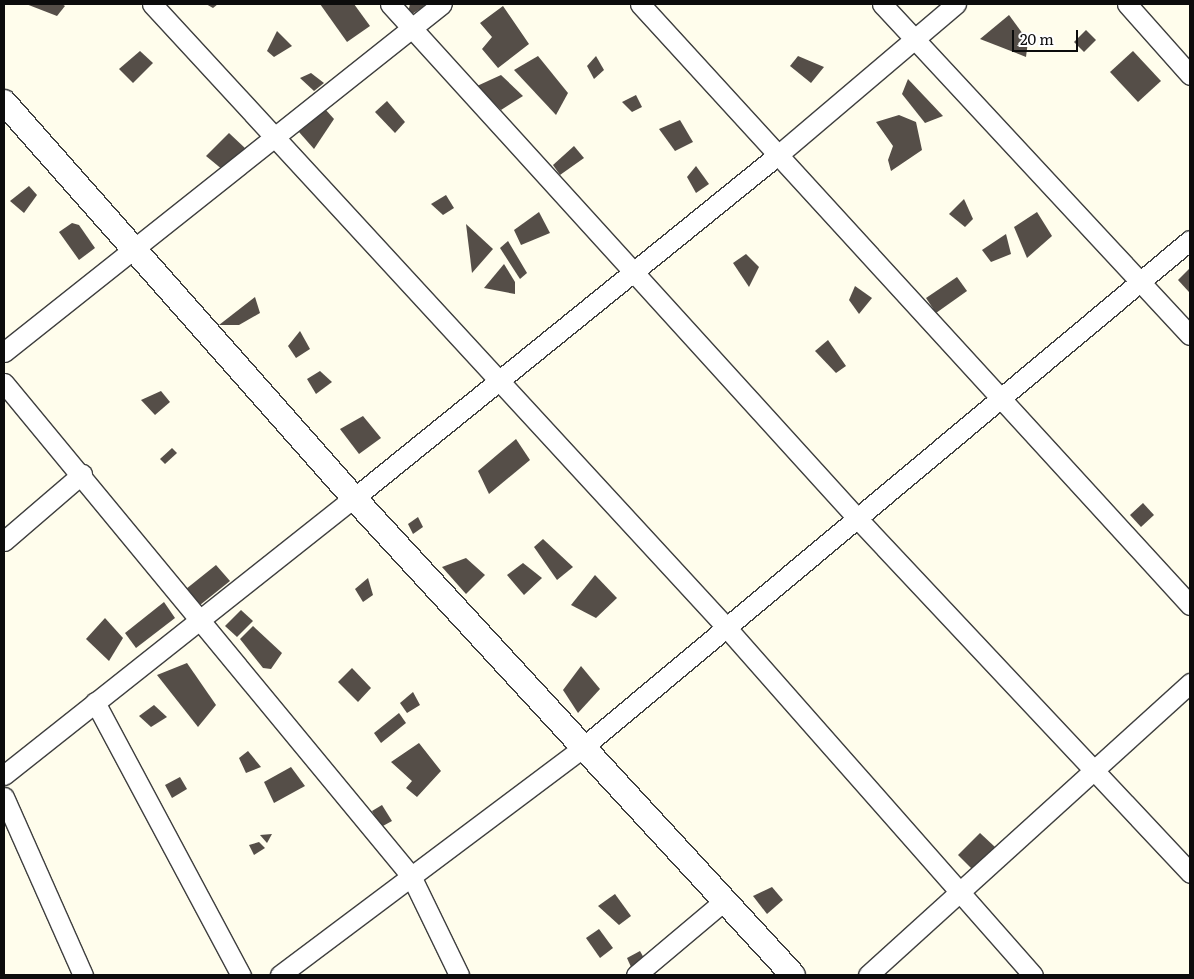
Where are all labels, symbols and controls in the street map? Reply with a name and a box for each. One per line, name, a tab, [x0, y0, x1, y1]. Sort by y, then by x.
scale bar	[1014, 20, 1080, 52]
text: 20 m	[1020, 27, 1054, 50]

